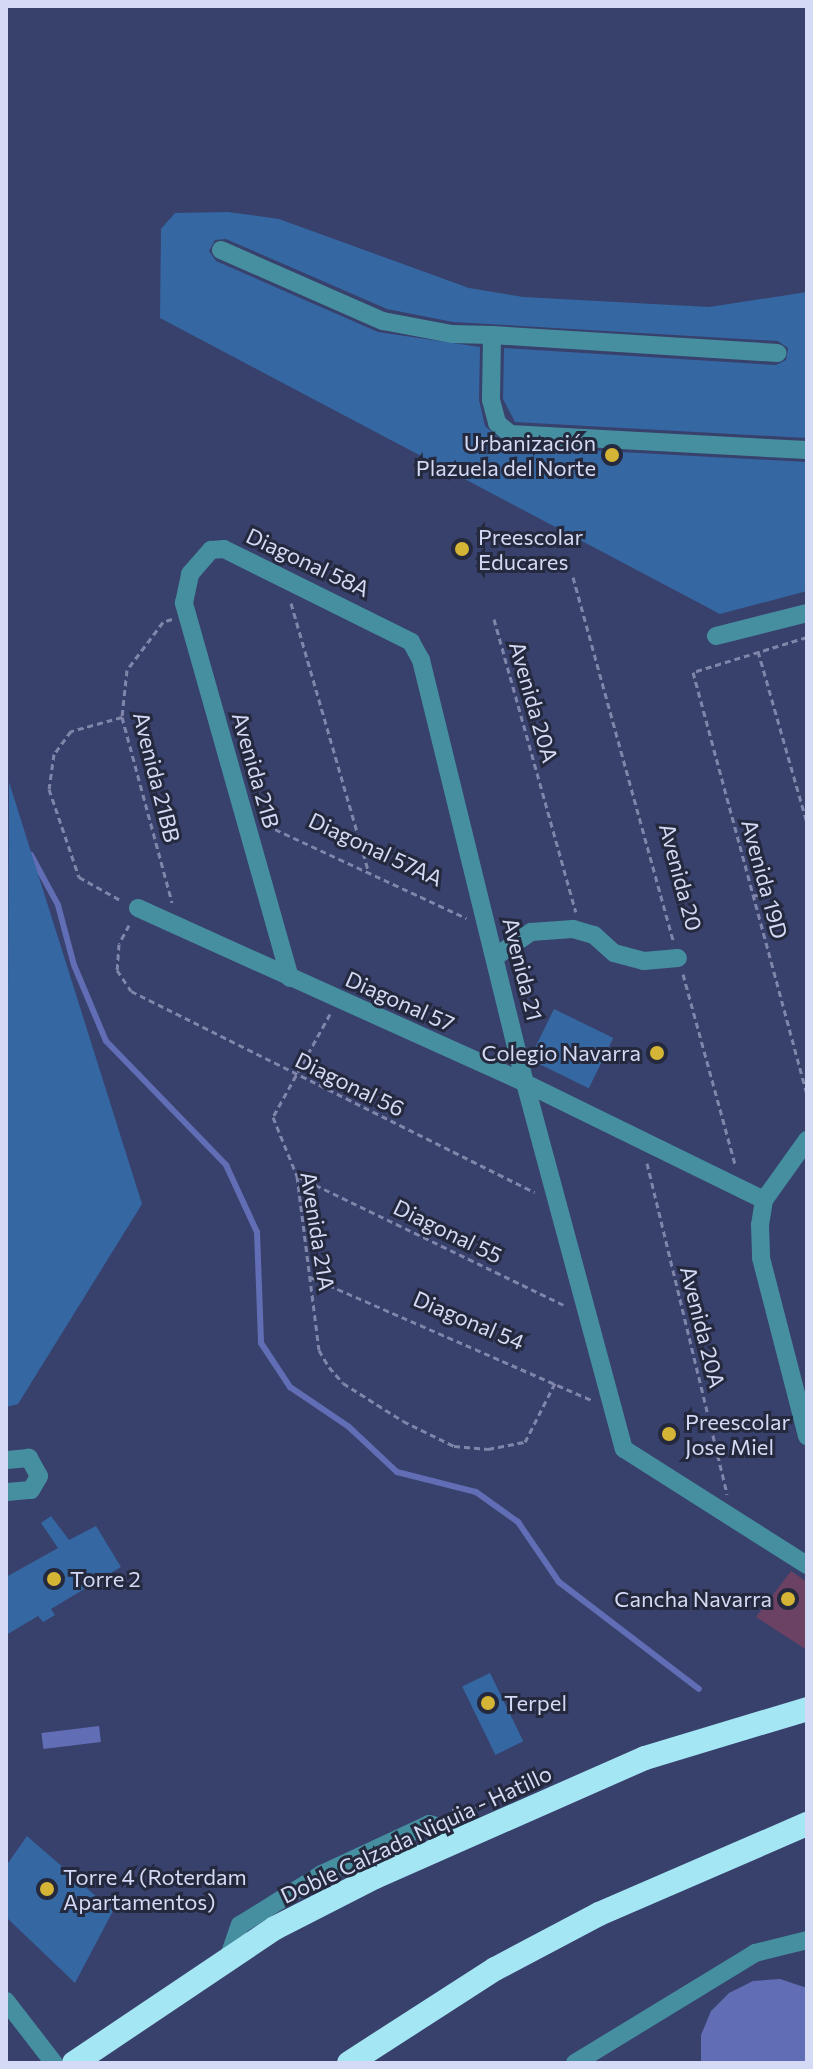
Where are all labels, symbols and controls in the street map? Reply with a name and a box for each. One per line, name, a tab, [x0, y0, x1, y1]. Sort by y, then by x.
place label: Urbanización Plazuela del Norte	[416, 429, 596, 480]
marker: Urbanización Plazuela del Norte	[603, 446, 621, 464]
street label: Diagonal 58A	[242, 522, 374, 602]
place label: Preescolar Educares	[478, 523, 583, 574]
marker: Preescolar Educares	[453, 540, 471, 558]
street label: Avenida 20A	[504, 638, 564, 766]
street label: Avenida 21BB	[128, 709, 186, 845]
street label: Avenida 21B	[227, 709, 285, 831]
street label: Diagonal 57AA	[305, 806, 447, 892]
street label: Avenida 19D	[736, 816, 794, 942]
street label: Avenida 20	[654, 820, 708, 934]
street label: Avenida 21	[497, 915, 549, 1023]
street label: Diagonal 57	[341, 965, 459, 1037]
place label: Colegio Navarra	[481, 1040, 641, 1066]
marker: Colegio Navarra	[648, 1044, 666, 1062]
street label: Diagonal 56	[291, 1046, 409, 1122]
street label: Avenida 21A	[296, 1170, 340, 1292]
street label: Diagonal 55	[389, 1193, 507, 1269]
street label: Avenida 20A	[675, 1263, 731, 1391]
street label: Diagonal 54	[410, 1285, 528, 1355]
place label: Preescolar Jose Miel	[685, 1408, 790, 1460]
marker: Preescolar Jose Miel	[660, 1425, 678, 1443]
place label: Torre 2	[70, 1566, 141, 1592]
marker: Torre 2	[45, 1570, 63, 1588]
place label: Cancha Navarra	[614, 1586, 772, 1612]
marker: Cancha Navarra	[779, 1590, 797, 1608]
place label: Terpel	[504, 1690, 567, 1716]
marker: Terpel	[479, 1694, 497, 1712]
street label: Doble Calzada Niquia - Hatillo	[276, 1759, 556, 1909]
place label: Torre 4 (Roterdam Apartamentos)	[63, 1863, 247, 1914]
marker: Torre 4 (Roterdam Apartamentos)	[38, 1880, 56, 1898]

